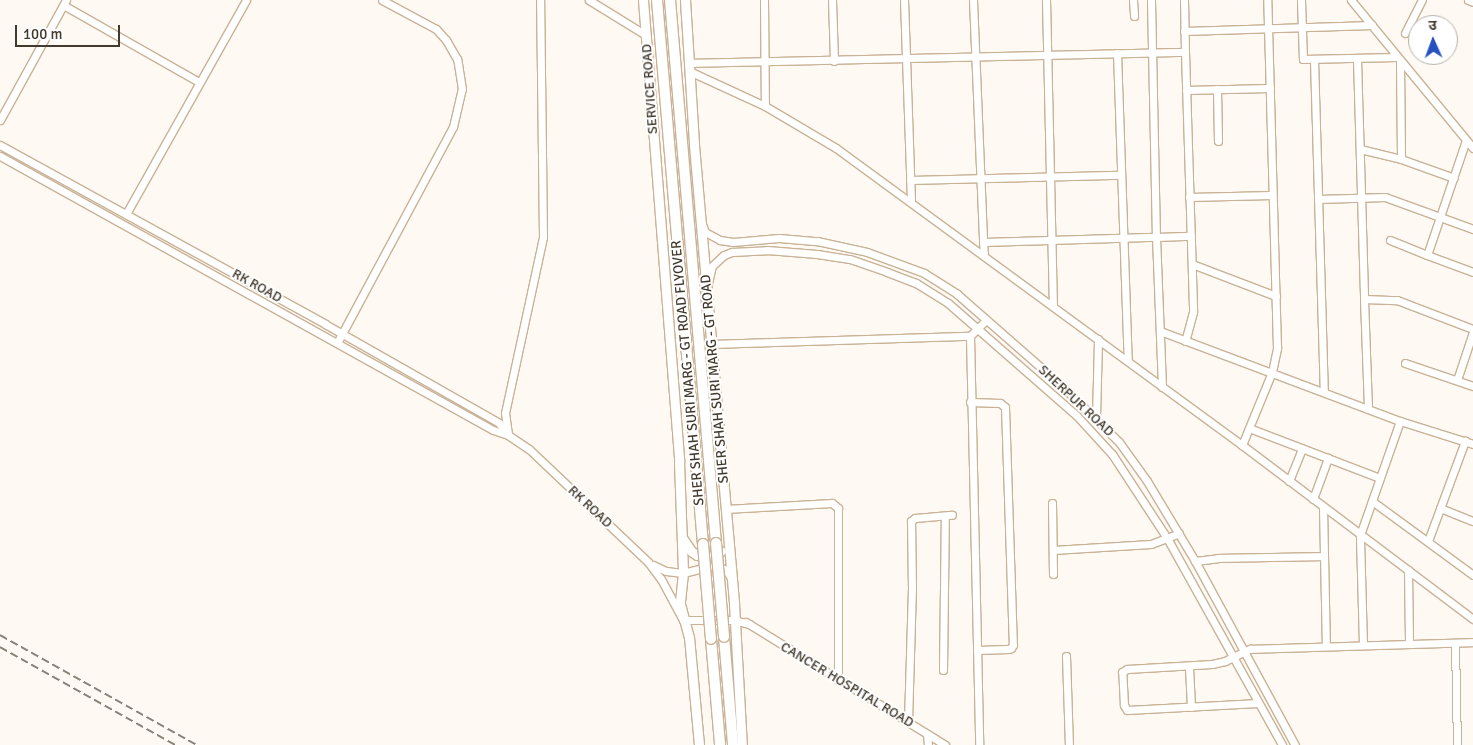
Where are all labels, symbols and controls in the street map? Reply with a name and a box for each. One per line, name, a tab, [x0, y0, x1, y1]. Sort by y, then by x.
scale bar	[18, 15, 122, 47]
north arrow	[1408, 15, 1458, 65]
text: उ	[1428, 17, 1437, 34]
text: 100 m	[23, 25, 63, 43]
street label: SERVICE ROAD	[638, 43, 662, 135]
street label: SHER SHAH SURI MARG - GT ROAD FLYOVER	[668, 240, 708, 506]
street label: RK ROAD	[229, 265, 285, 307]
street label: SHER SHAH SURI MARG - GT ROAD	[697, 274, 733, 484]
street label: SHERPUR ROAD	[1035, 362, 1117, 440]
street label: RK ROAD	[564, 482, 616, 532]
street label: CANCER HOSPITAL ROAD	[777, 639, 917, 731]

